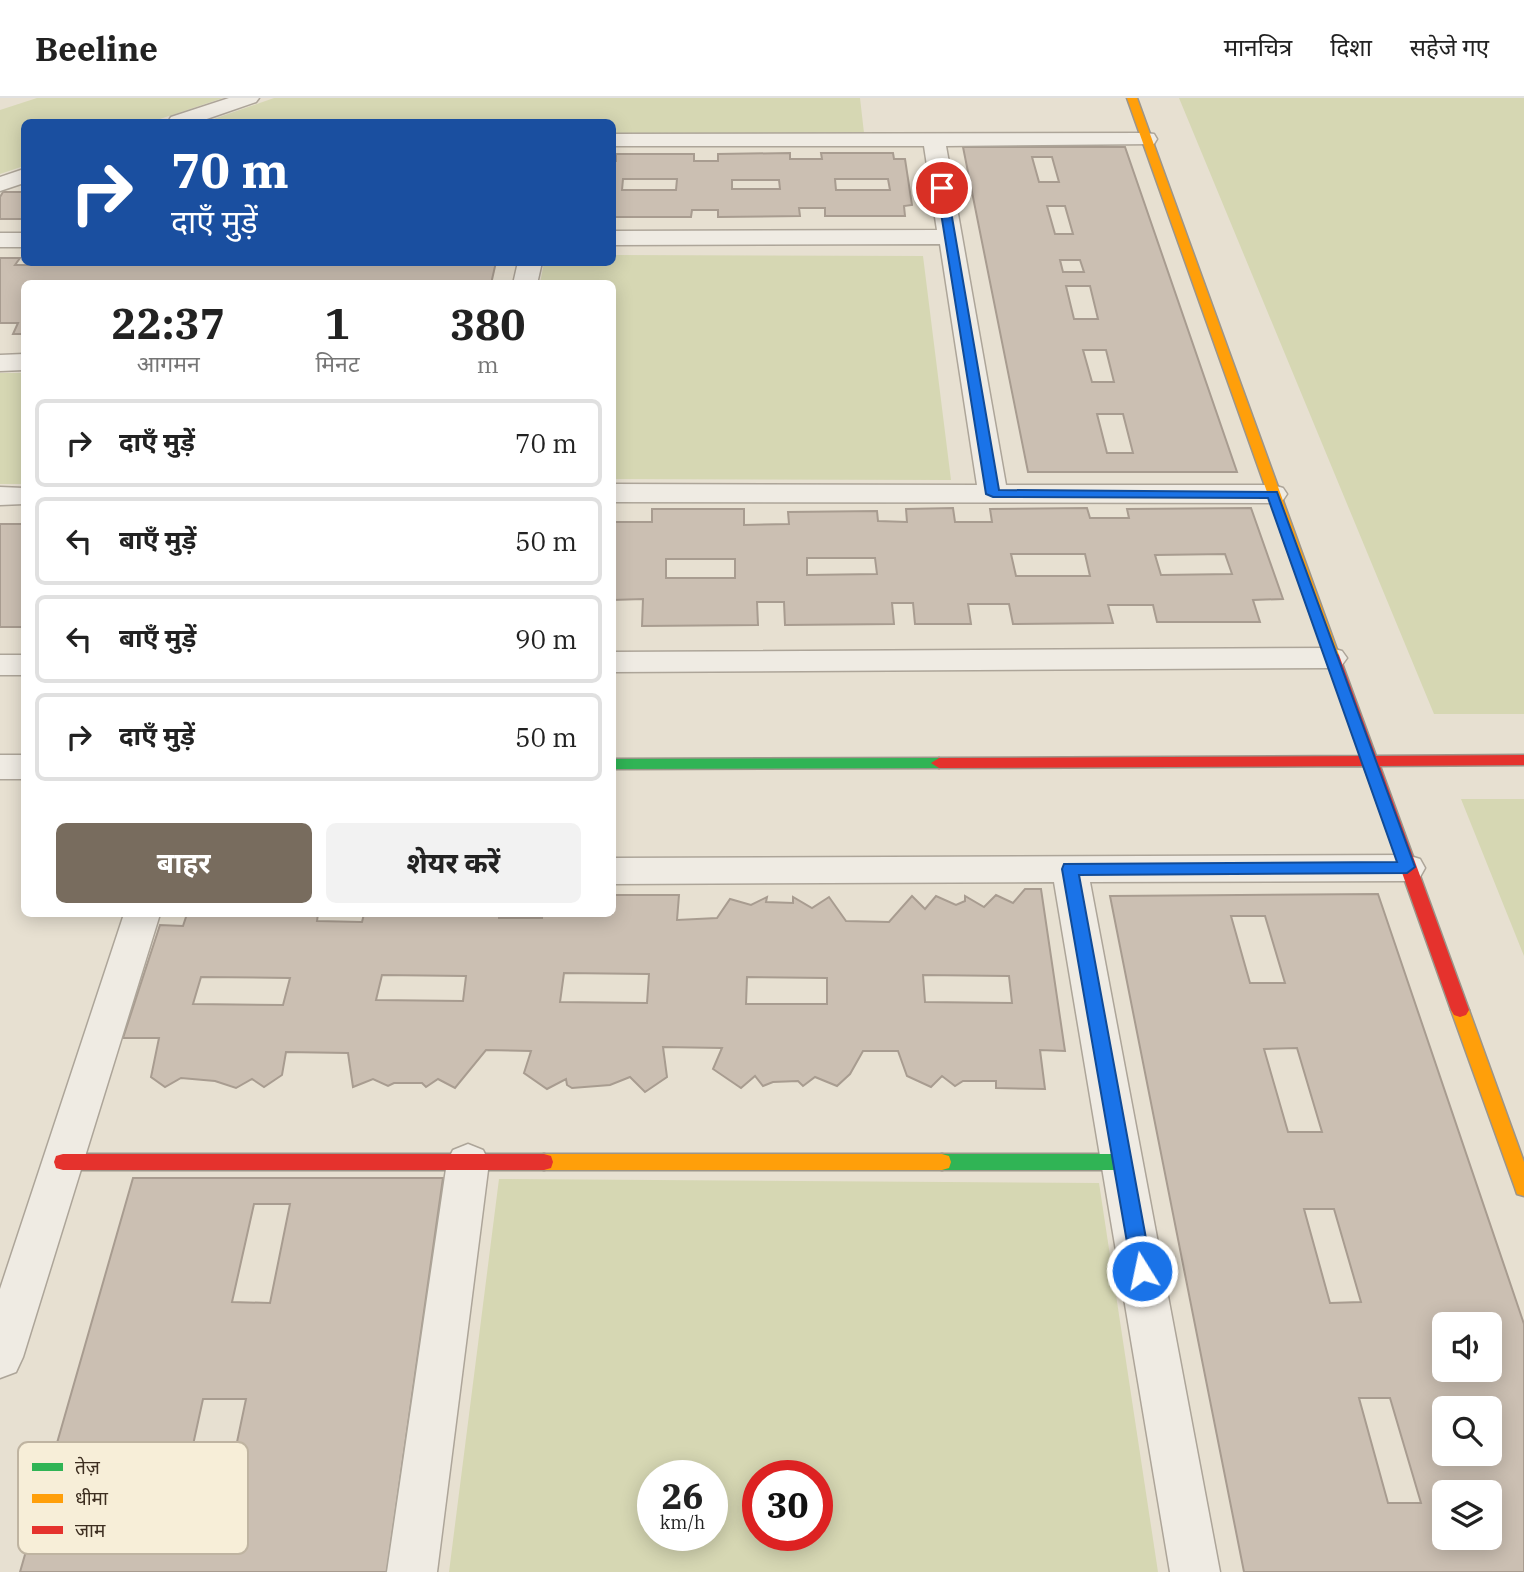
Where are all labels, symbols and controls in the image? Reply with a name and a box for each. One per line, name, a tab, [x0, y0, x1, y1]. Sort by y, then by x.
text: Beeline	[35, 27, 158, 70]
text: मानचित्र	[1224, 31, 1292, 63]
text: दिशा	[1330, 31, 1372, 63]
text: सहेजे गए	[1410, 31, 1489, 63]
text: 70 m	[171, 138, 289, 201]
icon: right	[56, 147, 147, 238]
pin	[912, 158, 972, 218]
icon: arrive	[923, 169, 961, 207]
text: दाएँ मुड़ें	[171, 200, 258, 242]
text: 22:37	[111, 296, 225, 351]
text: 1	[325, 296, 350, 351]
text: 380	[450, 297, 526, 352]
text: आगमन	[137, 348, 200, 378]
text: मिनट	[315, 348, 359, 378]
text: m	[477, 349, 499, 379]
icon: right	[60, 424, 98, 462]
text: दाएँ मुड़ें	[119, 424, 195, 458]
text: 70 m	[515, 426, 577, 460]
icon: left	[60, 522, 98, 560]
text: बाएँ मुड़ें	[119, 522, 196, 556]
text: 50 m	[515, 524, 577, 558]
icon: left	[60, 620, 98, 658]
text: बाएँ मुड़ें	[119, 620, 196, 654]
text: 90 m	[515, 622, 577, 656]
icon: right	[60, 718, 98, 756]
text: दाएँ मुड़ें	[119, 718, 195, 752]
text: 50 m	[515, 720, 577, 754]
button: बाहर	[56, 823, 312, 903]
button: शेयर करें	[326, 823, 581, 903]
position arrow	[1105, 1234, 1179, 1308]
map controls	[1432, 1312, 1502, 1550]
button: sound	[1432, 1312, 1502, 1382]
button: search	[1432, 1396, 1502, 1466]
legend	[18, 1442, 248, 1554]
text: तेज़	[75, 1455, 101, 1479]
speed limit sign: 30	[742, 1460, 833, 1551]
text: 26	[661, 1473, 704, 1519]
button: layers	[1432, 1480, 1502, 1550]
text: धीमा	[75, 1486, 109, 1510]
text: km/h	[660, 1511, 705, 1534]
text: जाम	[75, 1518, 106, 1542]

